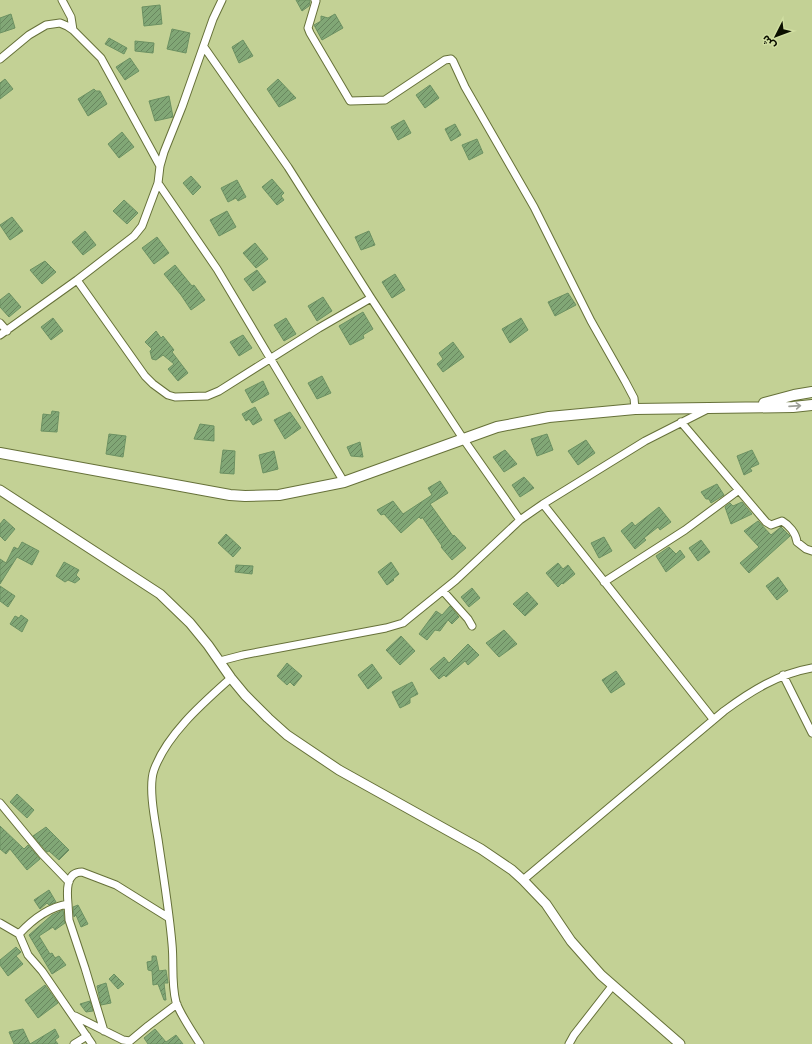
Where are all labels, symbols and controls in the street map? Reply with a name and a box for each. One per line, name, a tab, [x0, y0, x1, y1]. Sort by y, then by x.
north arrow	[756, 16, 796, 56]
text: ش	[758, 32, 779, 53]
one-way arrow	[788, 403, 801, 410]

